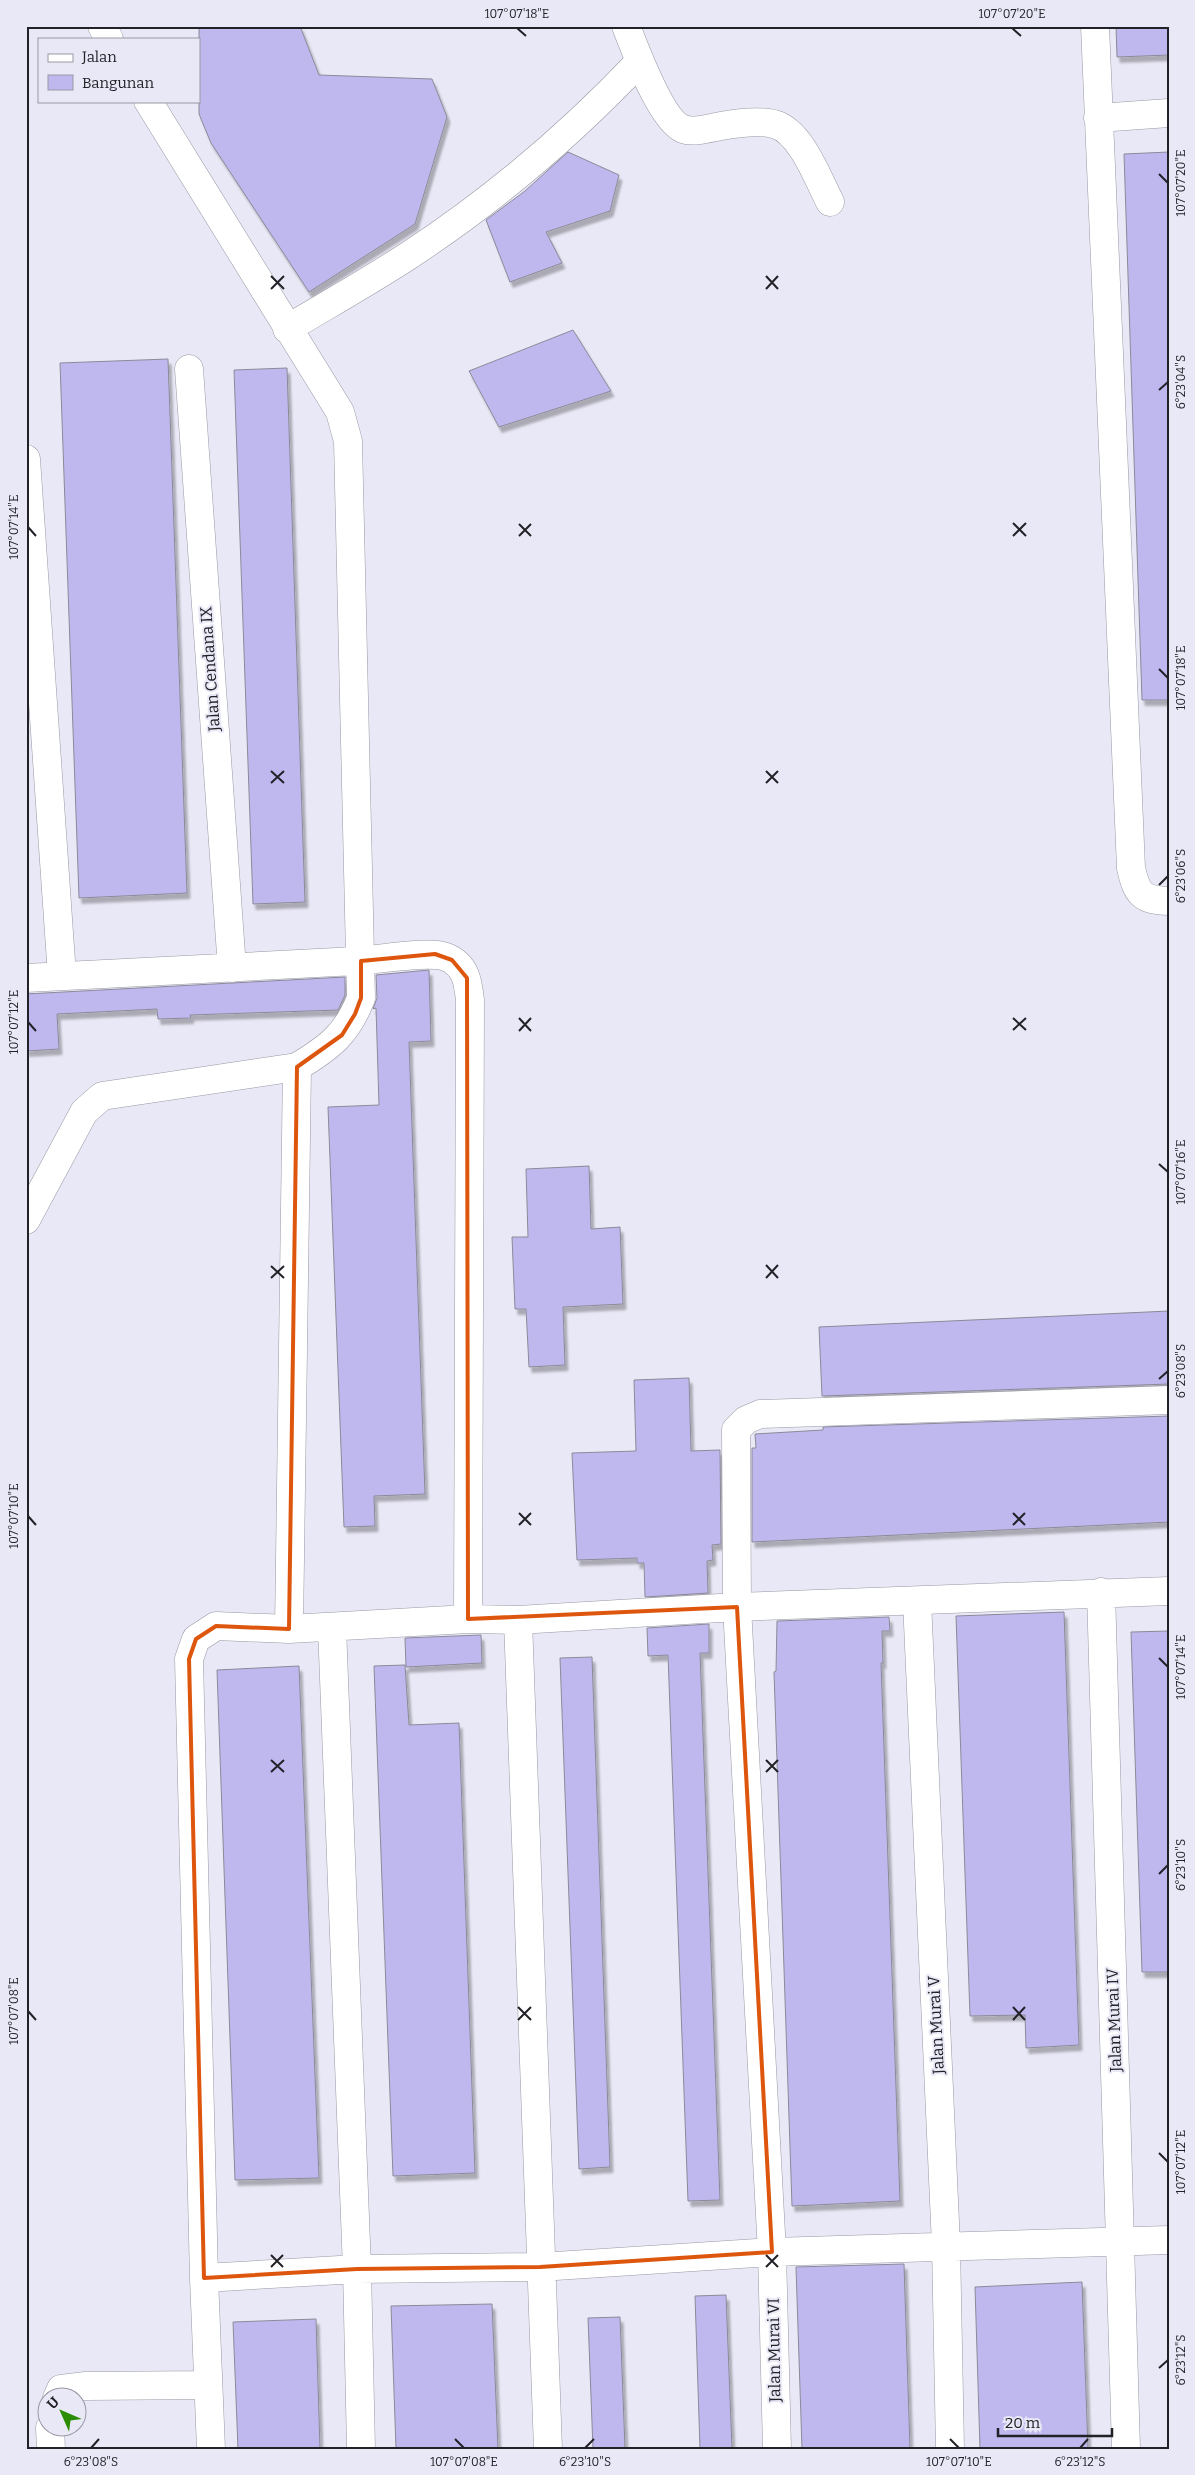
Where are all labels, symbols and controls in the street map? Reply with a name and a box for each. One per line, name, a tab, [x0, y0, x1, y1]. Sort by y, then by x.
text: 107°07'18"E	[485, 7, 549, 21]
text: 107°07'20"E	[978, 7, 1046, 21]
legend	[38, 38, 200, 102]
text: Jalan	[81, 48, 117, 66]
text: Bangunan	[82, 74, 154, 92]
text: 107°07'20"E	[1174, 149, 1188, 217]
text: 6°23'04"S	[1174, 355, 1188, 409]
text: 107°07'14"E	[7, 495, 21, 559]
street label: Jalan Cendana IX	[196, 606, 224, 733]
text: 107°07'18"E	[1174, 646, 1188, 710]
text: 6°23'06"S	[1174, 849, 1188, 903]
text: 107°07'12"E	[7, 990, 21, 1054]
text: 107°07'16"E	[1174, 1140, 1188, 1204]
text: 6°23'08"S	[1174, 1344, 1188, 1398]
text: 107°07'10"E	[7, 1483, 21, 1549]
text: 107°07'14"E	[1174, 1635, 1188, 1699]
text: 6°23'10"S	[1174, 1839, 1188, 1891]
street label: Jalan Murai IV	[1103, 1967, 1125, 2073]
street label: Jalan Murai V	[924, 1974, 948, 2076]
text: 107°07'08"E	[7, 1977, 21, 2045]
text: 107°07'12"E	[1174, 2130, 1188, 2194]
street label: Jalan Murai VI	[764, 2298, 784, 2403]
text: 6°23'12"S	[1174, 2334, 1188, 2386]
north arrow	[38, 2388, 88, 2438]
text: U	[43, 2393, 63, 2413]
scale bar	[998, 2405, 1111, 2437]
text: 20 m	[1005, 2414, 1041, 2432]
text: 6°23'08"S	[64, 2455, 118, 2469]
text: 107°07'08"E	[430, 2455, 498, 2469]
text: 6°23'10"S	[559, 2455, 611, 2469]
text: 107°07'10"E	[926, 2455, 992, 2469]
text: 6°23'12"S	[1054, 2455, 1106, 2469]

